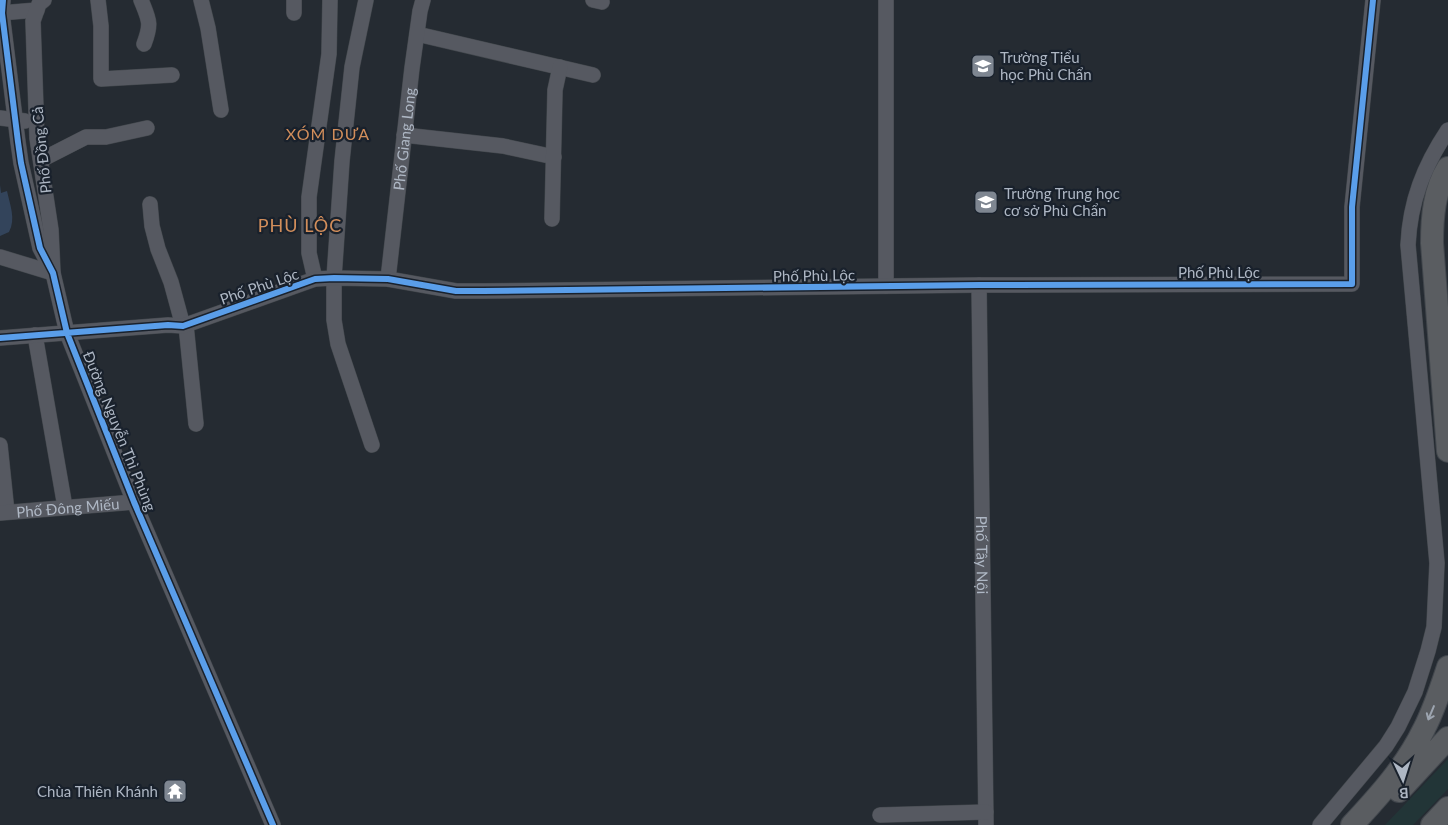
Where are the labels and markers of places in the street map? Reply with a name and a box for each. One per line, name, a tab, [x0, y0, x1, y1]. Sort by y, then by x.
place label: Trường Tiểu học Phù Chẩn	[1000, 48, 1092, 83]
school or university icon: Trường Tiểu học Phù Chẩn	[970, 53, 996, 79]
place label: Trường Trung học cơ sở Phù Chẩn	[1004, 184, 1120, 219]
school or university icon: Trường Trung học cơ sở Phù Chẩn	[973, 189, 999, 215]
temple icon: Chùa Thiên Khánh	[162, 778, 188, 804]
place label: Chùa Thiên Khánh	[37, 782, 158, 800]

